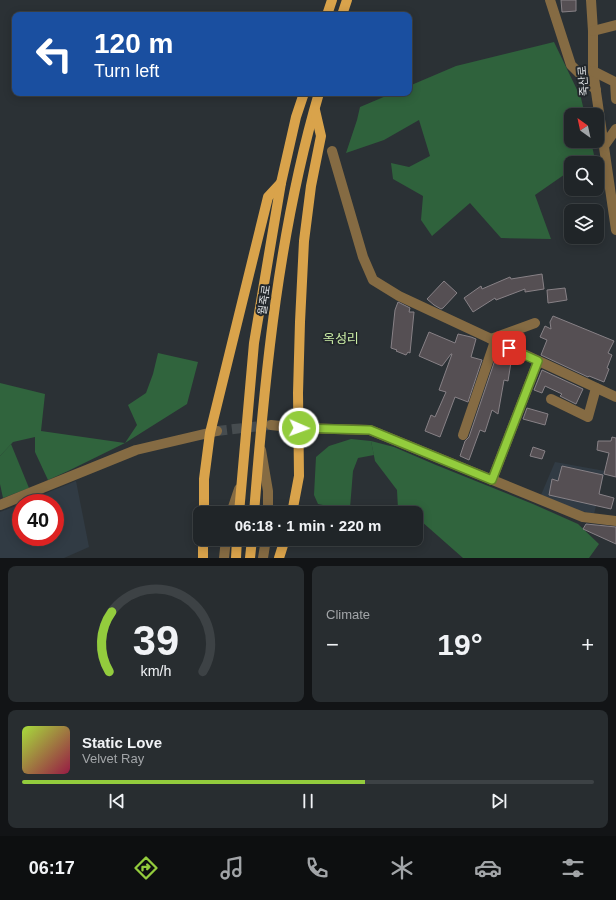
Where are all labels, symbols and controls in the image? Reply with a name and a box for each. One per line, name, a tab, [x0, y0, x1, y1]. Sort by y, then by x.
icon: left	[28, 28, 80, 80]
text: 120 m	[94, 28, 173, 59]
text: Turn left	[94, 61, 159, 81]
street label: 죽산로	[576, 65, 590, 97]
north arrow	[564, 108, 604, 148]
map controls	[564, 108, 604, 244]
button: search	[564, 156, 604, 196]
button: layers	[564, 204, 604, 244]
street label: 월죽로	[256, 284, 272, 316]
district label: 옥성리	[323, 331, 359, 346]
pin	[492, 331, 526, 365]
icon: arrive	[498, 337, 520, 359]
position arrow	[278, 407, 320, 449]
speed limit sign: 40	[12, 494, 64, 546]
text: 06:18 · 1 min · 220 m	[235, 517, 381, 534]
text: Climate	[326, 607, 370, 622]
text: 39	[133, 617, 179, 664]
text: 19°	[437, 628, 483, 661]
text: −	[326, 632, 339, 657]
text: +	[581, 632, 594, 657]
text: km/h	[141, 663, 172, 679]
text: Static Love	[82, 734, 162, 751]
text: Velvet Ray	[82, 751, 144, 766]
icon: previous	[106, 790, 128, 812]
icon: pause	[297, 790, 319, 812]
icon: next	[488, 790, 510, 812]
icon: directions	[132, 854, 160, 882]
icon: music	[218, 854, 246, 882]
icon: phone	[303, 854, 331, 882]
icon: climate	[388, 854, 416, 882]
icon: car	[474, 854, 502, 882]
icon: filters	[559, 854, 587, 882]
text: 06:17	[29, 858, 75, 878]

